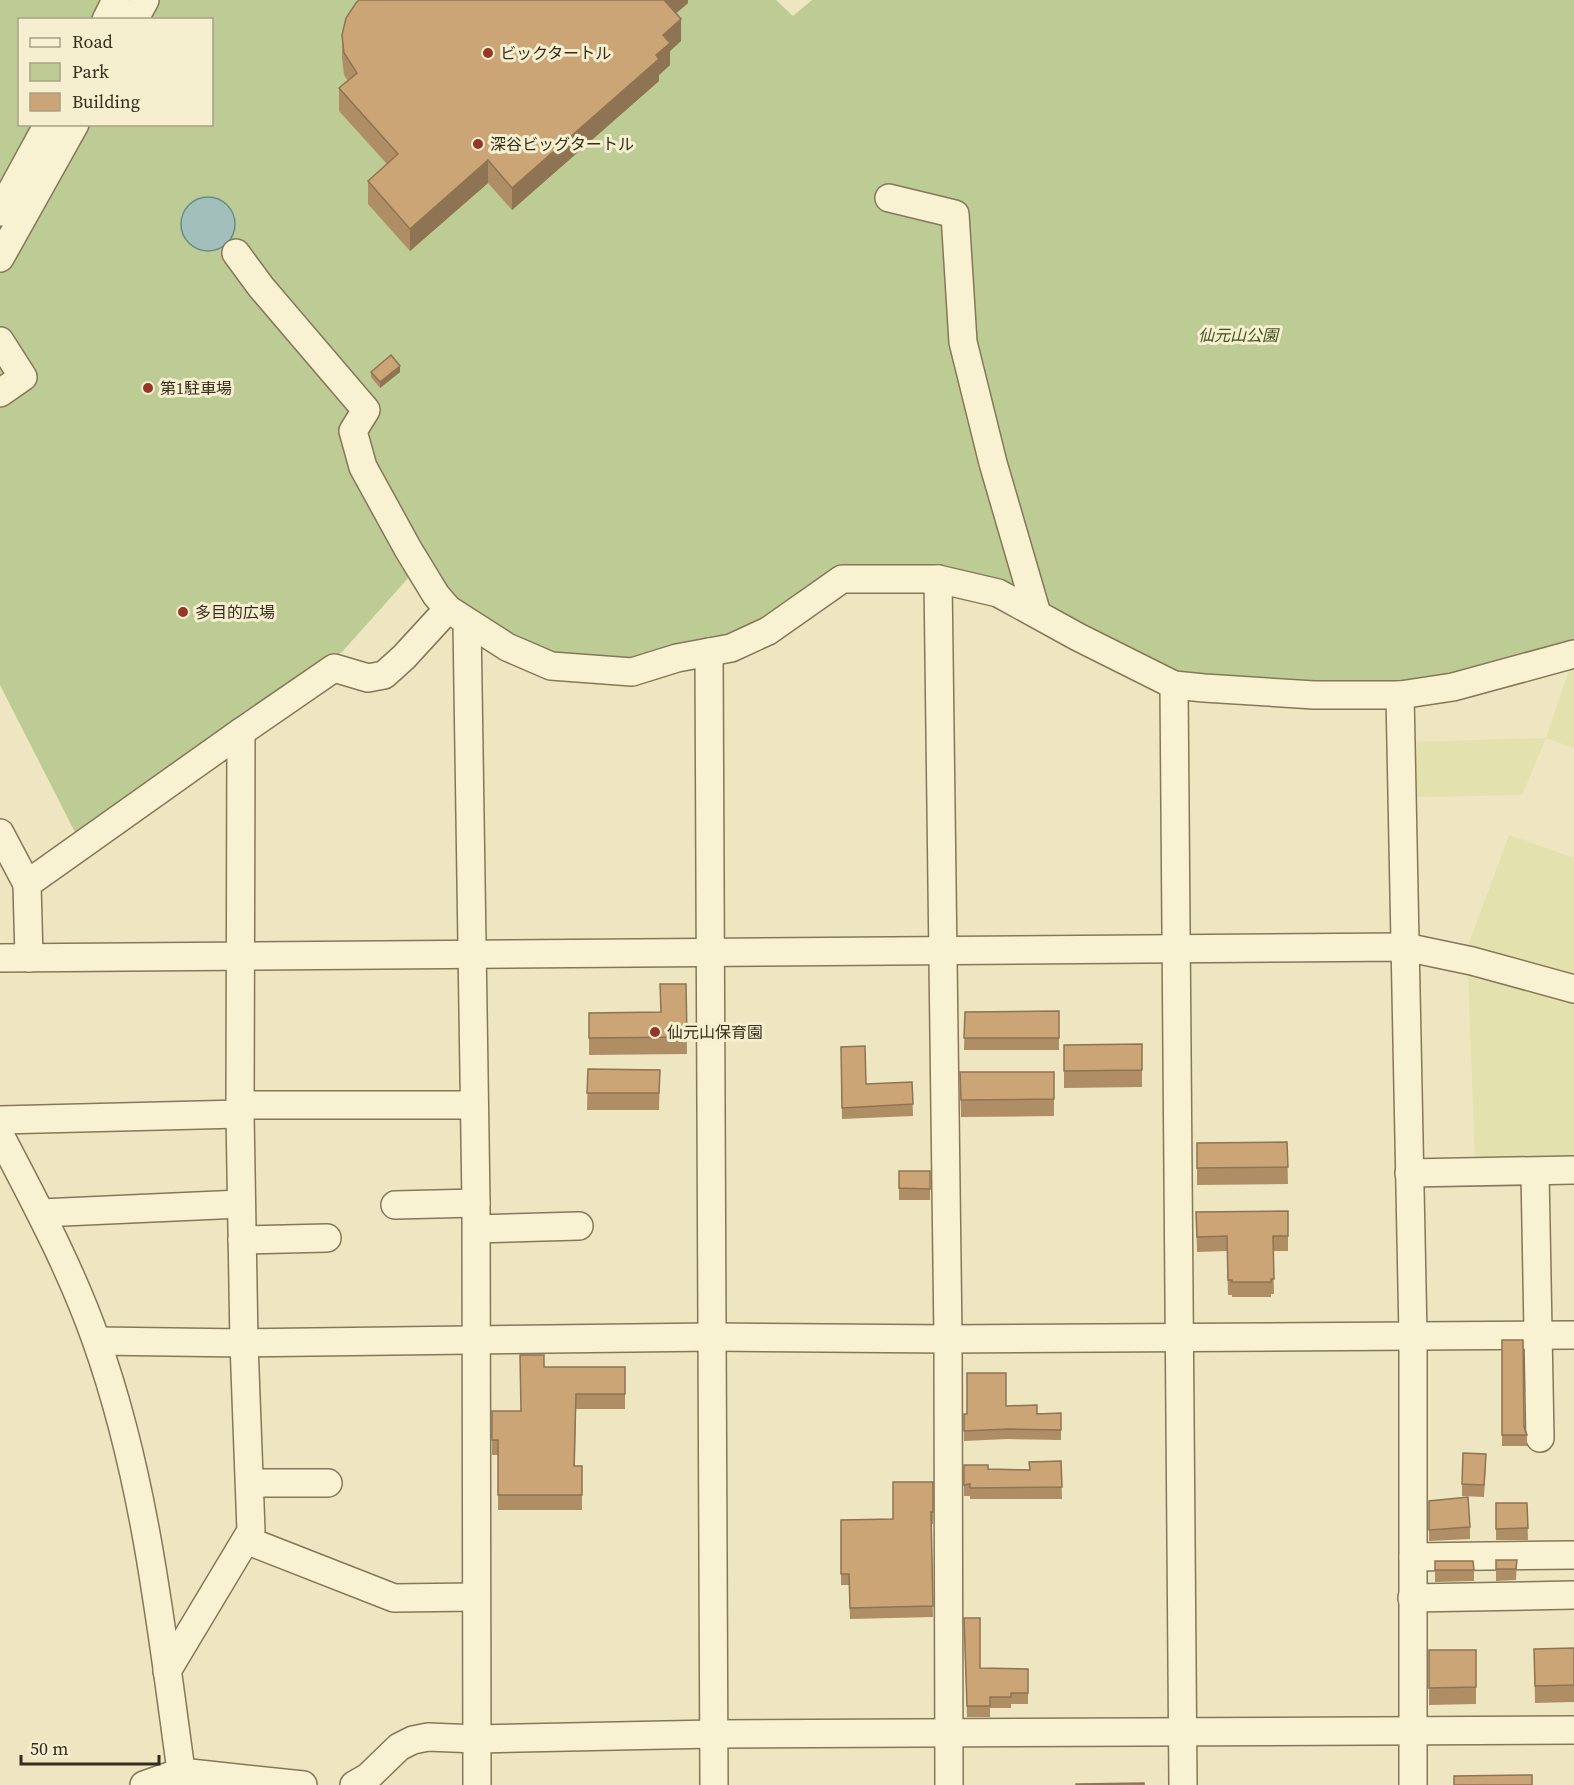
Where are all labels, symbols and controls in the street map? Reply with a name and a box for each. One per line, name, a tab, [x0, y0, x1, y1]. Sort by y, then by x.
legend	[18, 18, 213, 126]
text: Road	[72, 29, 113, 54]
place label: ビックタートル	[500, 42, 611, 64]
marker: ビックタートル	[481, 46, 495, 60]
text: Park	[72, 59, 109, 84]
text: Building	[72, 89, 140, 114]
place label: 深谷ビッグタートル	[490, 133, 634, 155]
marker: 深谷ビッグタートル	[471, 137, 485, 151]
park label: 仙元山公園	[1198, 324, 1280, 346]
place label: 第1駐車場	[160, 377, 232, 399]
marker: 第1駐車場	[141, 381, 155, 395]
place label: 多目的広場	[195, 601, 275, 623]
marker: 多目的広場	[176, 605, 190, 619]
place label: 仙元山保育園	[667, 1021, 763, 1043]
marker: 仙元山保育園	[648, 1025, 662, 1039]
scale bar	[21, 1728, 159, 1766]
text: 50 m	[30, 1736, 68, 1761]

